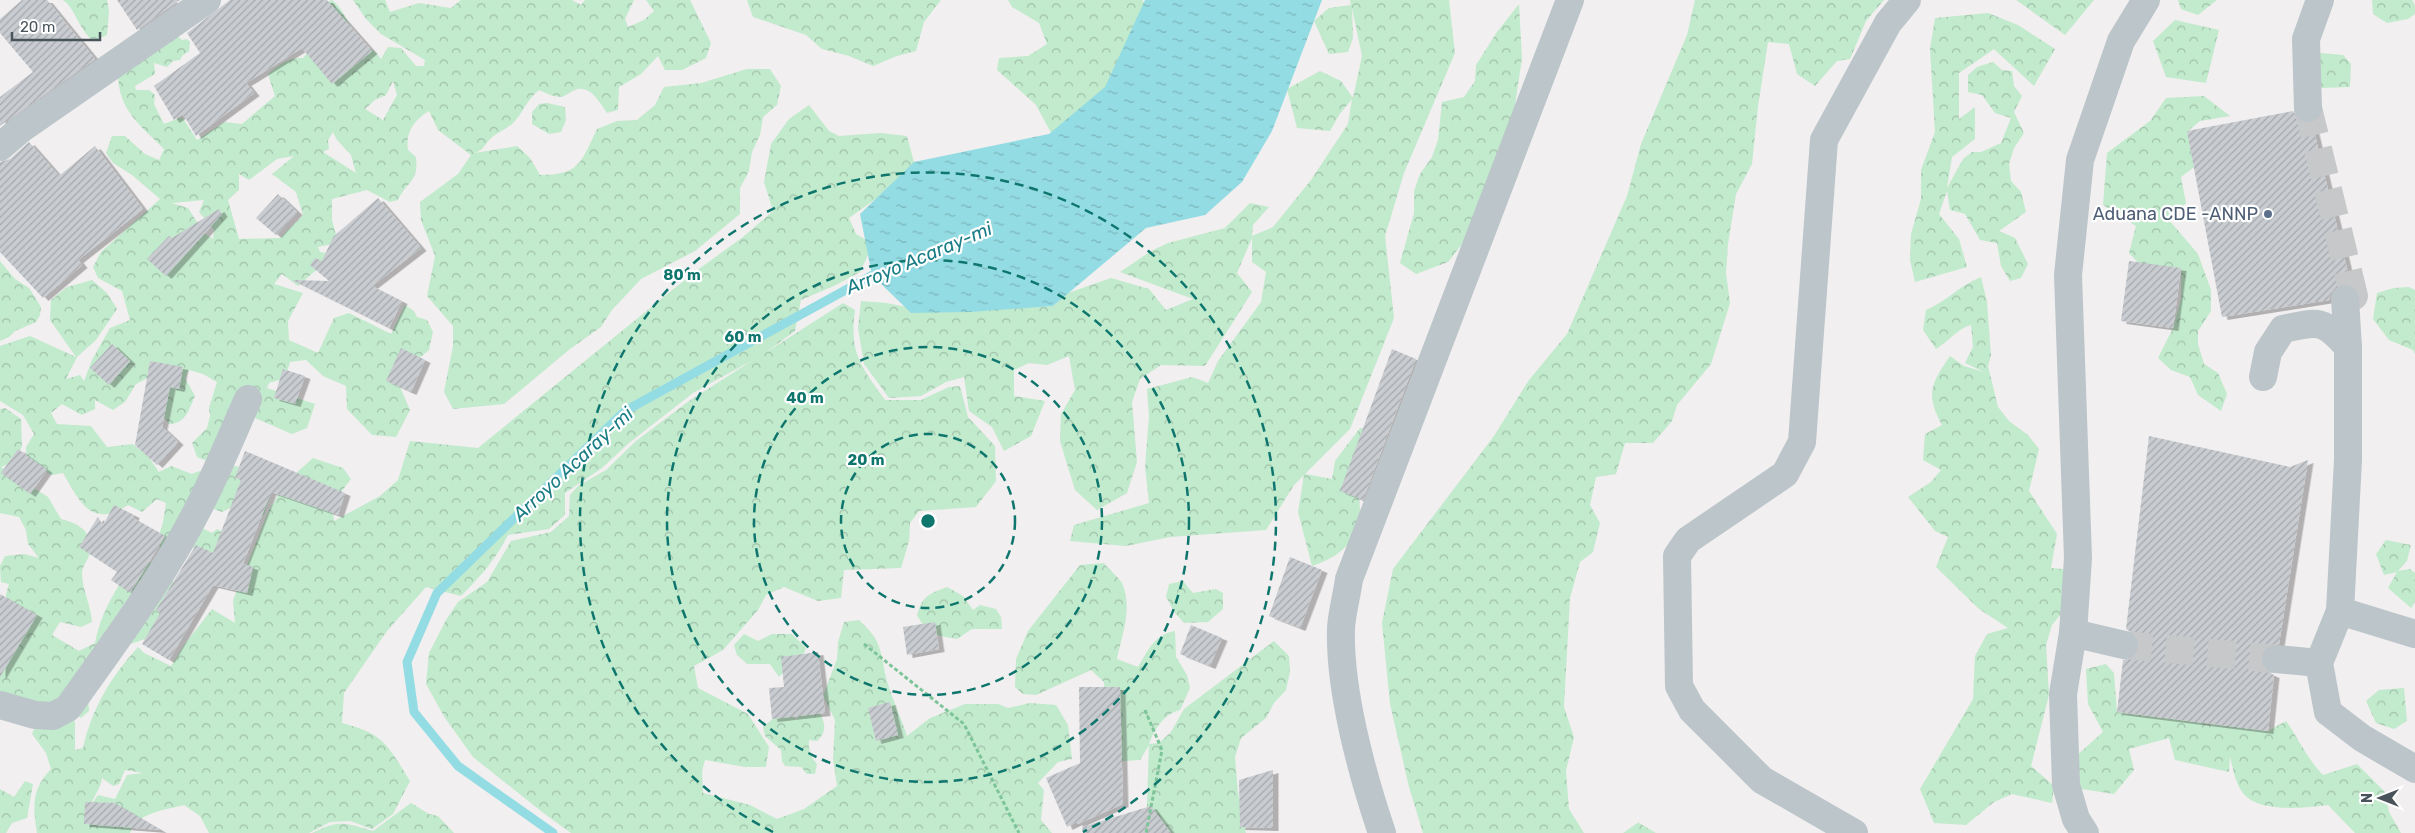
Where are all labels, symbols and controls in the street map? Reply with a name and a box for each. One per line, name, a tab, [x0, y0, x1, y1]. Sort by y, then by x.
scale bar	[12, 10, 100, 42]
text: 20 m	[20, 18, 55, 36]
place label: Aduana CDE -ANNP	[2093, 203, 2258, 225]
marker: Aduana CDE -ANNP	[2262, 208, 2274, 220]
water label: Arroyo Acaray-mi	[842, 217, 996, 300]
text: 80 m	[663, 266, 701, 284]
text: 60 m	[725, 328, 761, 346]
text: 40 m	[786, 389, 824, 407]
water label: Arroyo Acaray-mi	[507, 402, 638, 526]
text: 20 m	[848, 451, 884, 469]
centre of rings	[919, 512, 937, 530]
north arrow	[2355, 773, 2405, 823]
text: N	[2359, 793, 2376, 803]

